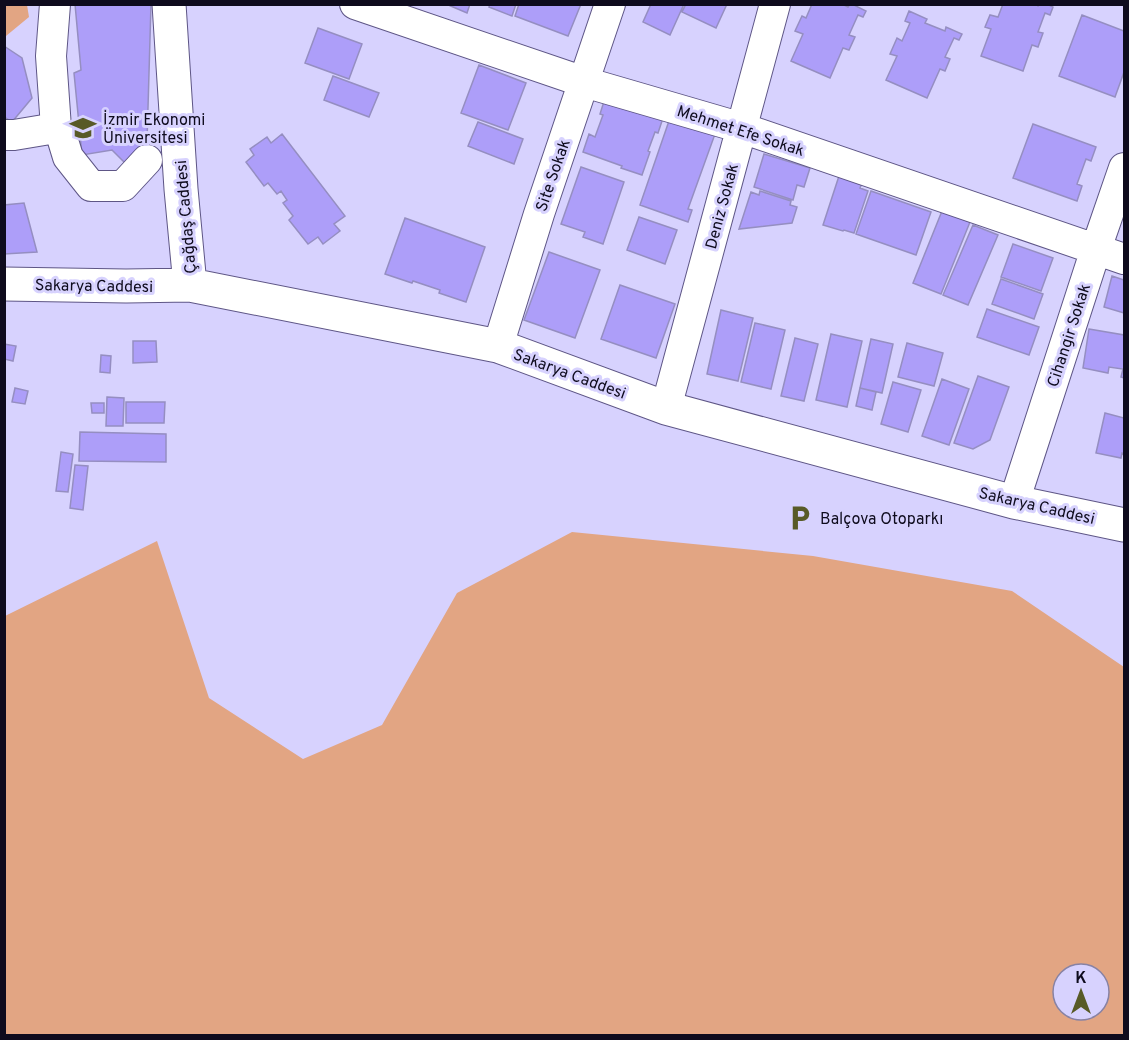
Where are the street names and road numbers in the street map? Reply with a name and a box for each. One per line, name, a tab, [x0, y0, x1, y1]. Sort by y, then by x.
street label: Mehmet Efe Sokak	[674, 102, 807, 162]
street label: Site Sokak	[532, 137, 576, 214]
street label: Çağdaş Caddesi	[172, 159, 202, 274]
street label: Deniz Sokak	[702, 162, 744, 251]
street label: Sakarya Caddesi	[35, 276, 153, 298]
street label: Cihangir Sokak	[1044, 281, 1096, 390]
street label: Sakarya Caddesi	[510, 345, 628, 405]
street label: Sakarya Caddesi	[977, 484, 1096, 530]

